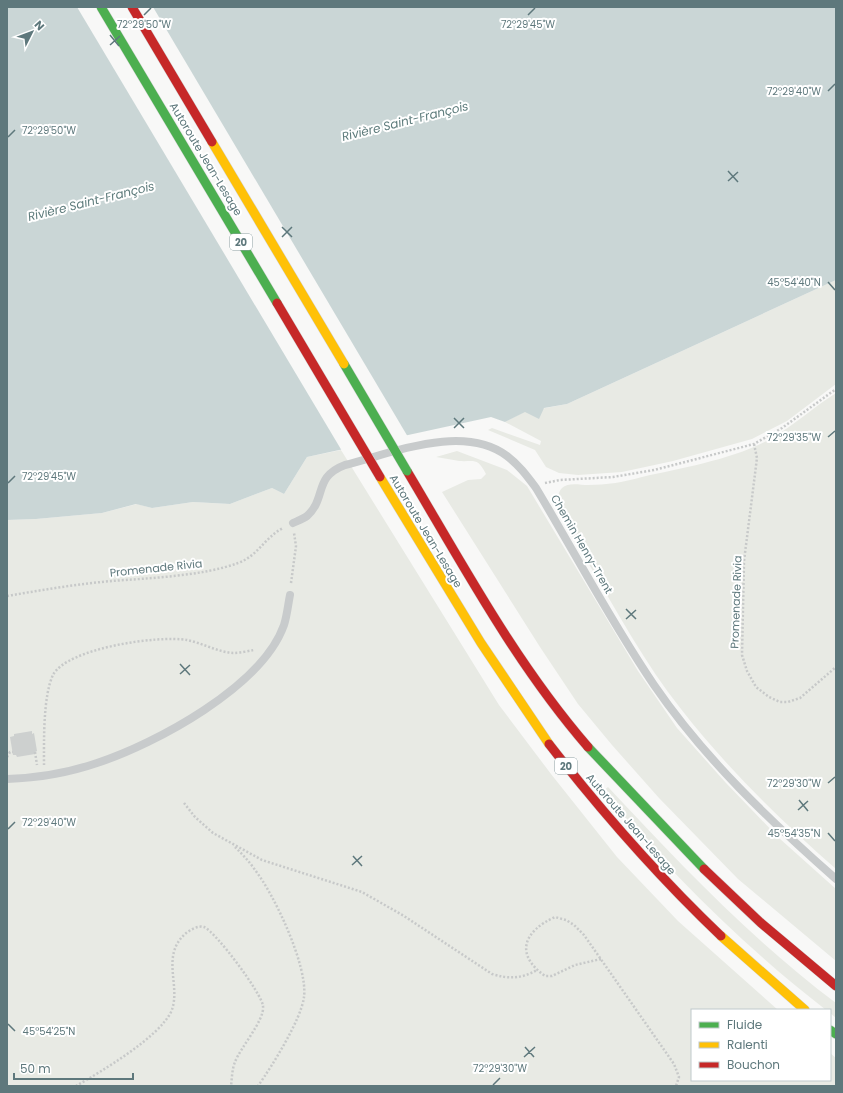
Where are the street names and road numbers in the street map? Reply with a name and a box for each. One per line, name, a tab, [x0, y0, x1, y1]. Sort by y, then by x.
street label: Autoroute Jean-Lesage	[166, 99, 246, 219]
road number: 20	[230, 234, 252, 250]
street label: Autoroute Jean-Lesage	[386, 471, 466, 591]
street label: Chemin Henry-Trent	[547, 491, 617, 597]
street label: Promenade Rivia	[109, 555, 203, 581]
street label: Promenade Rivia	[726, 555, 746, 649]
road number: 20	[555, 758, 577, 774]
street label: Autoroute Jean-Lesage	[582, 770, 680, 878]

